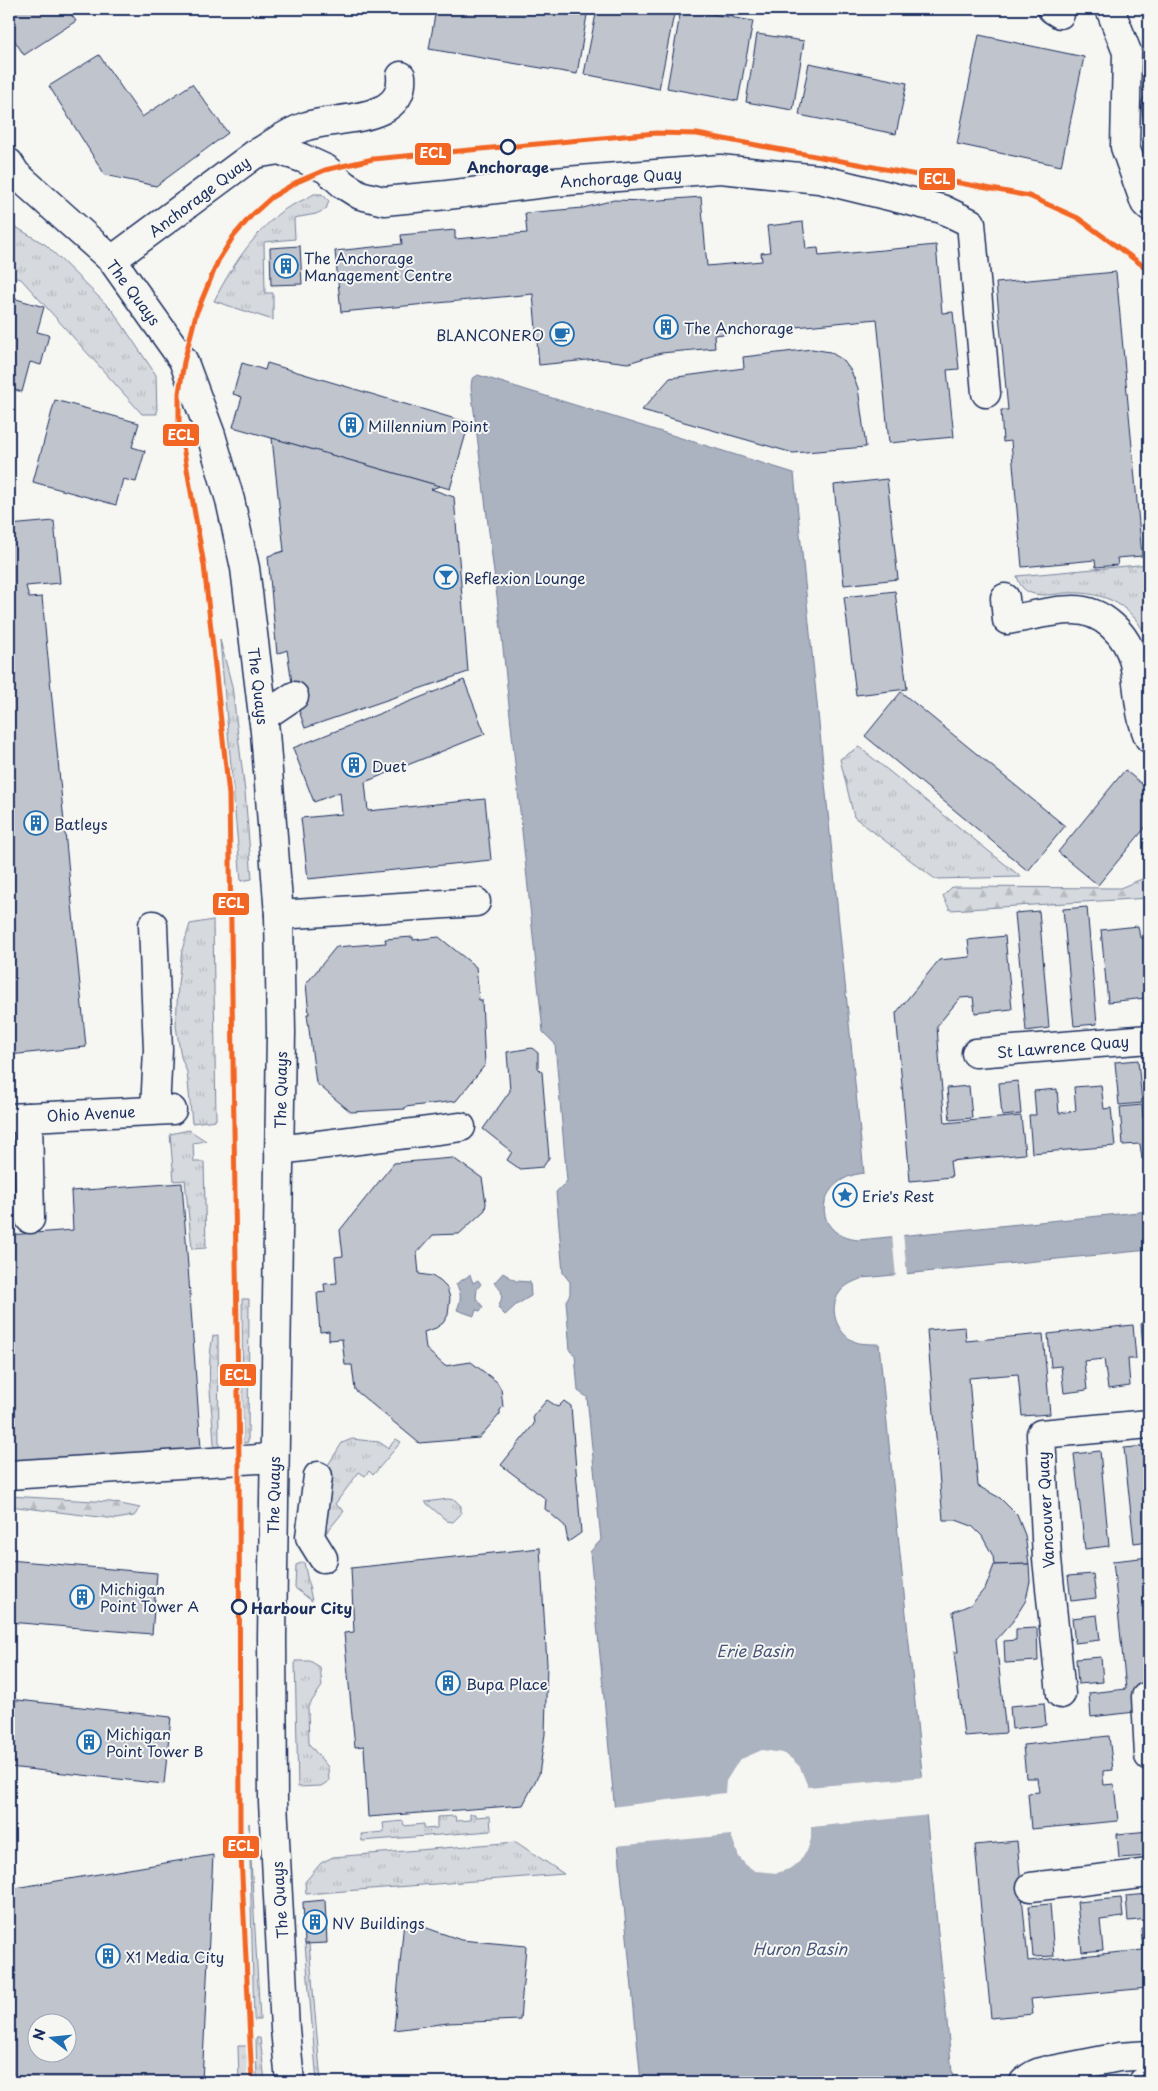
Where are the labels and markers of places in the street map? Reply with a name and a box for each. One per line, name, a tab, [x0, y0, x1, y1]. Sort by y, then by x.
marker: Anchorage	[500, 139, 516, 155]
place label: Anchorage	[467, 155, 549, 178]
place label: The Anchorage Management Centre	[304, 246, 452, 286]
building icon: The Anchorage Management Centre	[273, 253, 299, 279]
building icon: The Anchorage	[653, 314, 679, 340]
place label: The Anchorage	[684, 316, 793, 339]
cafe icon: BLANCONERO	[549, 321, 575, 347]
place label: BLANCONERO	[436, 323, 544, 346]
building icon: Millennium Point	[338, 412, 364, 438]
place label: Millennium Point	[368, 414, 488, 437]
bar icon: Reflexion Lounge	[433, 564, 459, 590]
place label: Reflexion Lounge	[464, 566, 585, 589]
building icon: Duet	[341, 752, 367, 778]
place label: Duet	[372, 754, 407, 777]
building icon: Batleys	[23, 810, 49, 836]
place label: Batleys	[54, 812, 108, 835]
place icon: Erie's Rest	[832, 1182, 858, 1208]
place label: Erie's Rest	[862, 1184, 934, 1207]
place label: Michigan Point Tower A	[100, 1577, 199, 1617]
building icon: Michigan Point Tower A	[69, 1584, 95, 1610]
place label: Harbour City	[251, 1596, 352, 1619]
marker: Harbour City	[231, 1599, 247, 1615]
building icon: Bupa Place	[435, 1670, 461, 1696]
place label: Bupa Place	[466, 1672, 548, 1695]
place label: Michigan Point Tower B	[106, 1722, 204, 1762]
building icon: Michigan Point Tower B	[76, 1729, 102, 1755]
building icon: NV Buildings	[302, 1909, 328, 1935]
place label: NV Buildings	[332, 1911, 425, 1934]
building icon: X1 Media City	[95, 1943, 121, 1969]
place label: X1 Media City	[126, 1945, 224, 1968]

